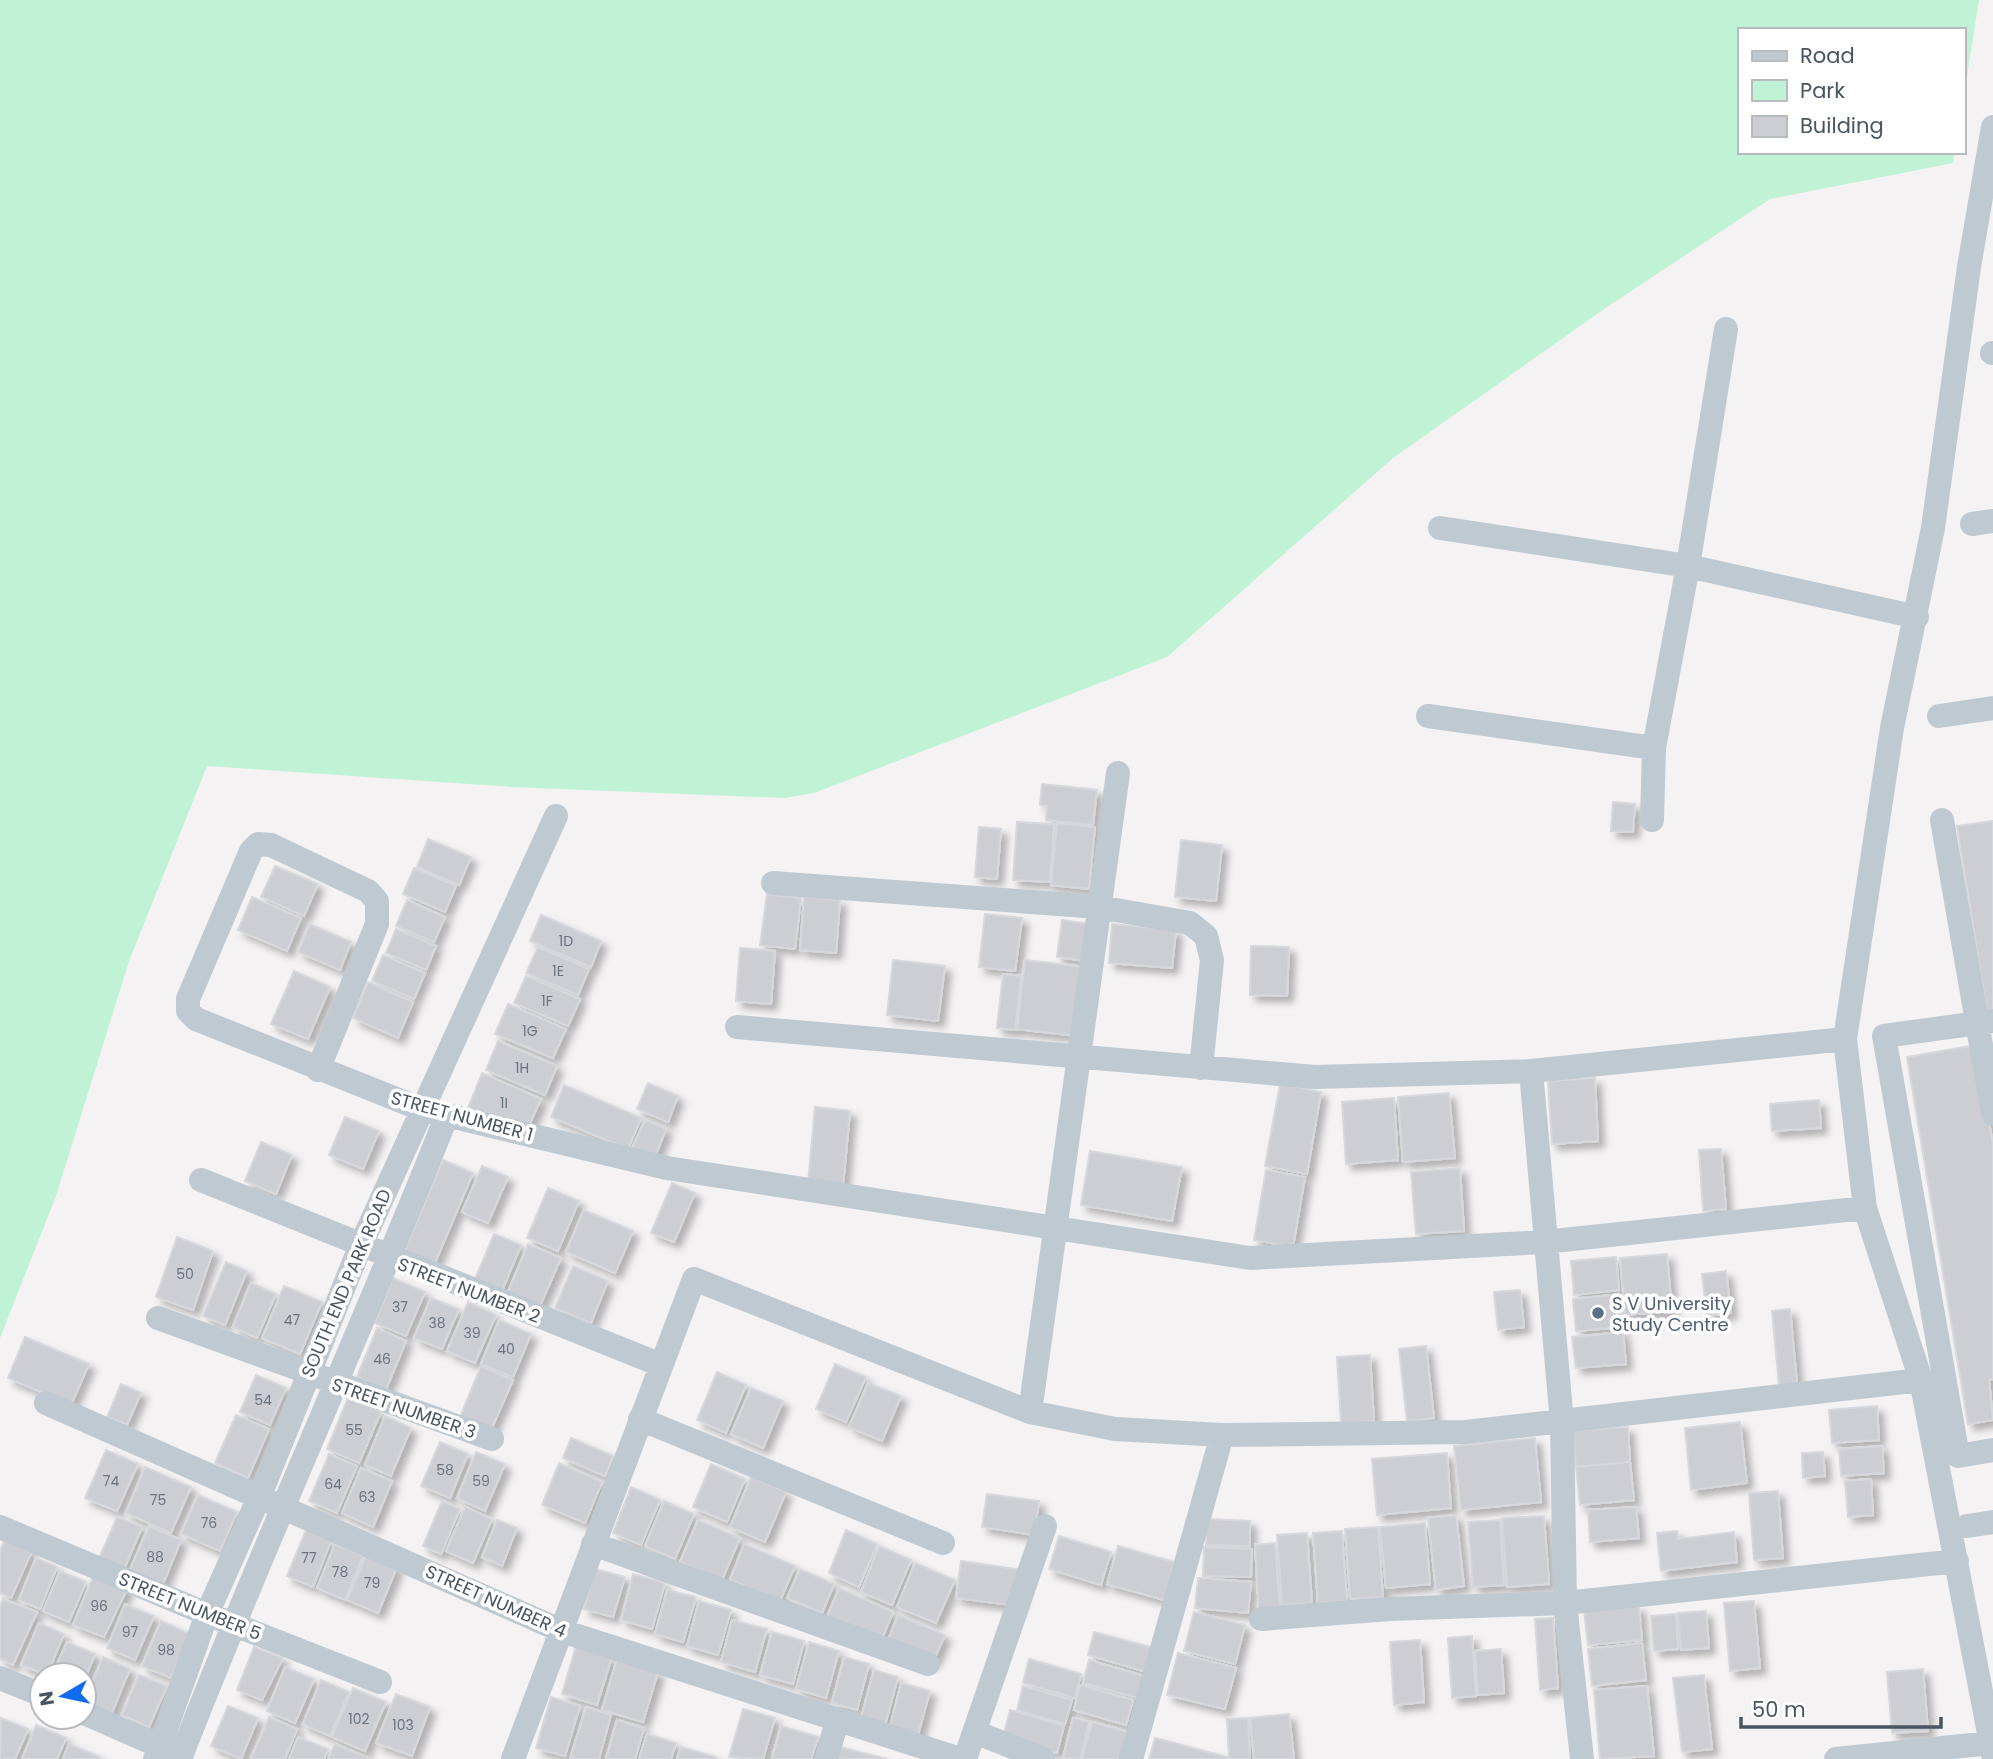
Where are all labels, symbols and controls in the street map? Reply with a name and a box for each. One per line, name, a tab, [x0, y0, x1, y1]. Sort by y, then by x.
legend	[1738, 28, 1965, 154]
text: Road	[1800, 41, 1855, 70]
text: Park	[1800, 76, 1845, 105]
text: Building	[1800, 111, 1884, 140]
house number: 1D	[559, 931, 573, 951]
house number: 1E	[552, 961, 564, 981]
house number: 1F	[541, 991, 553, 1011]
house number: 1G	[522, 1021, 538, 1041]
house number: 1H	[515, 1058, 529, 1078]
street label: STREET NUMBER 1	[388, 1085, 536, 1147]
house number: 1I	[500, 1093, 508, 1113]
street label: SOUTH END PARK ROAD	[295, 1185, 397, 1381]
street label: STREET NUMBER 2	[394, 1251, 544, 1329]
house number: 50	[176, 1264, 194, 1284]
place label: S V University Study Centre	[1612, 1291, 1731, 1337]
house number: 37	[392, 1297, 408, 1317]
marker: S V University Study Centre	[1590, 1305, 1606, 1321]
house number: 47	[284, 1310, 301, 1330]
house number: 38	[428, 1313, 446, 1333]
house number: 39	[463, 1323, 481, 1343]
house number: 40	[497, 1339, 515, 1359]
house number: 46	[373, 1349, 391, 1369]
street label: STREET NUMBER 3	[328, 1372, 480, 1444]
house number: 54	[254, 1390, 272, 1410]
house number: 55	[345, 1420, 363, 1440]
house number: 58	[436, 1460, 454, 1480]
house number: 74	[103, 1471, 119, 1491]
house number: 59	[472, 1471, 490, 1491]
house number: 64	[324, 1474, 342, 1494]
house number: 63	[358, 1487, 376, 1507]
house number: 75	[150, 1490, 166, 1510]
house number: 76	[201, 1513, 217, 1533]
house number: 88	[146, 1547, 164, 1567]
house number: 77	[301, 1548, 317, 1568]
street label: STREET NUMBER 4	[422, 1559, 570, 1643]
house number: 78	[332, 1562, 348, 1582]
street label: STREET NUMBER 5	[115, 1566, 265, 1646]
house number: 79	[364, 1573, 380, 1593]
house number: 96	[90, 1596, 108, 1616]
house number: 97	[122, 1622, 139, 1642]
house number: 98	[157, 1640, 175, 1660]
north arrow	[28, 1661, 98, 1731]
scale bar	[1741, 1686, 1940, 1730]
text: N	[32, 1689, 61, 1708]
text: 50 m	[1752, 1695, 1806, 1724]
house number: 102	[348, 1709, 370, 1729]
house number: 103	[392, 1715, 414, 1735]

